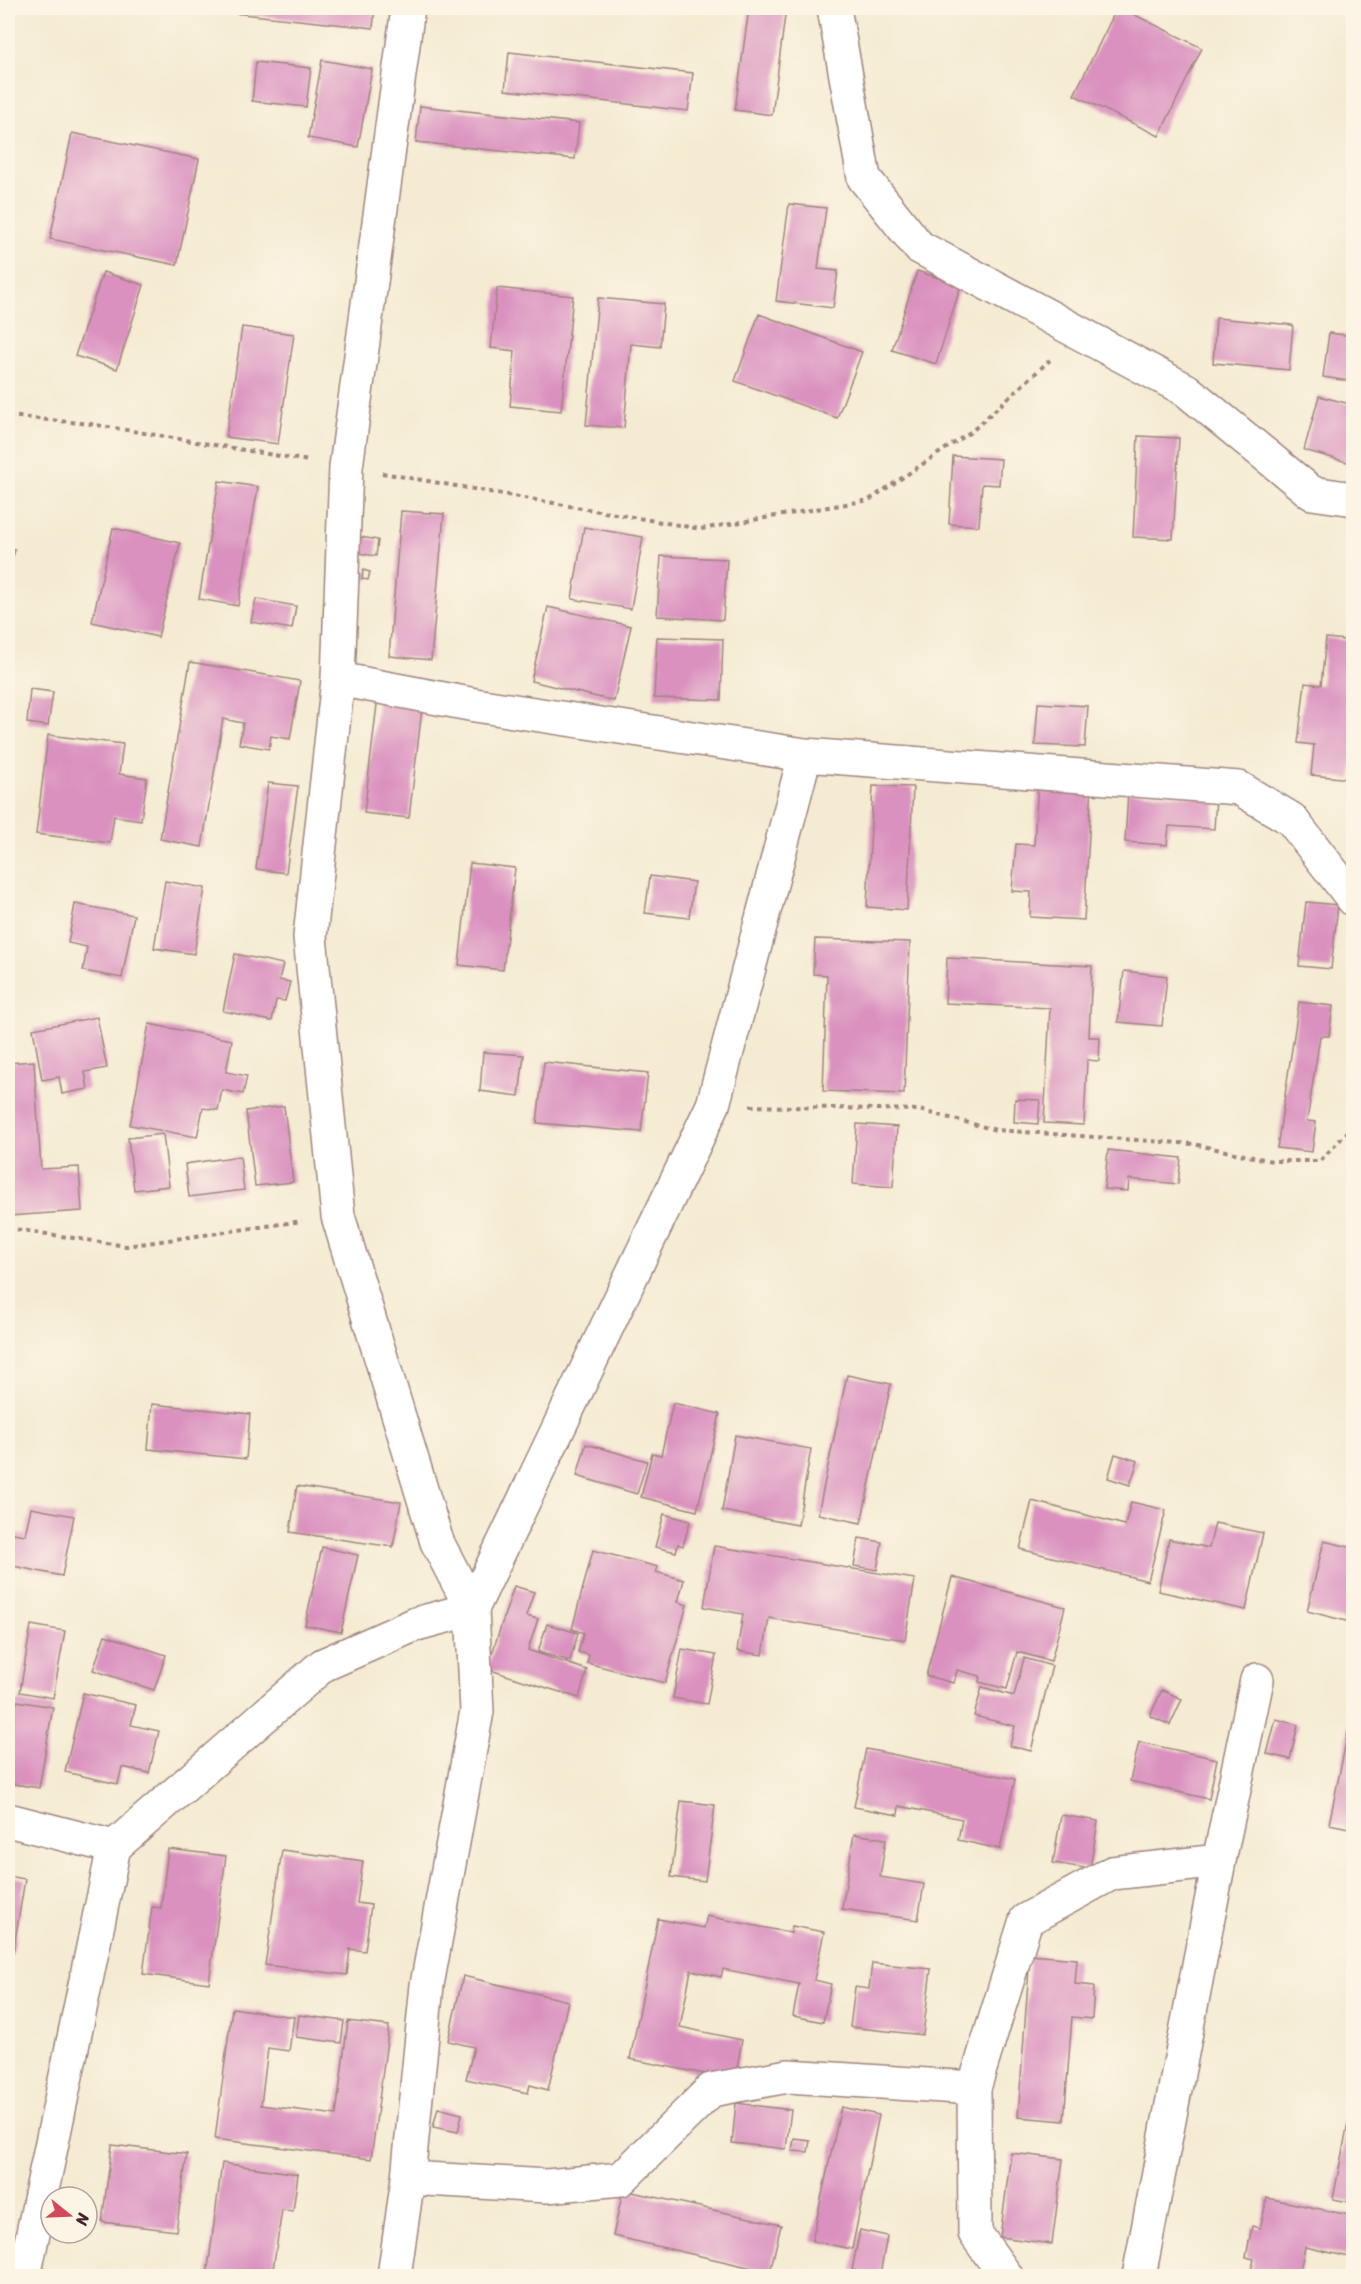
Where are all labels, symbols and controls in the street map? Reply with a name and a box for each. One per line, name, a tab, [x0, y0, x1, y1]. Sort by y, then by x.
north arrow	[39, 2185, 99, 2245]
text: N	[67, 2209, 99, 2230]

